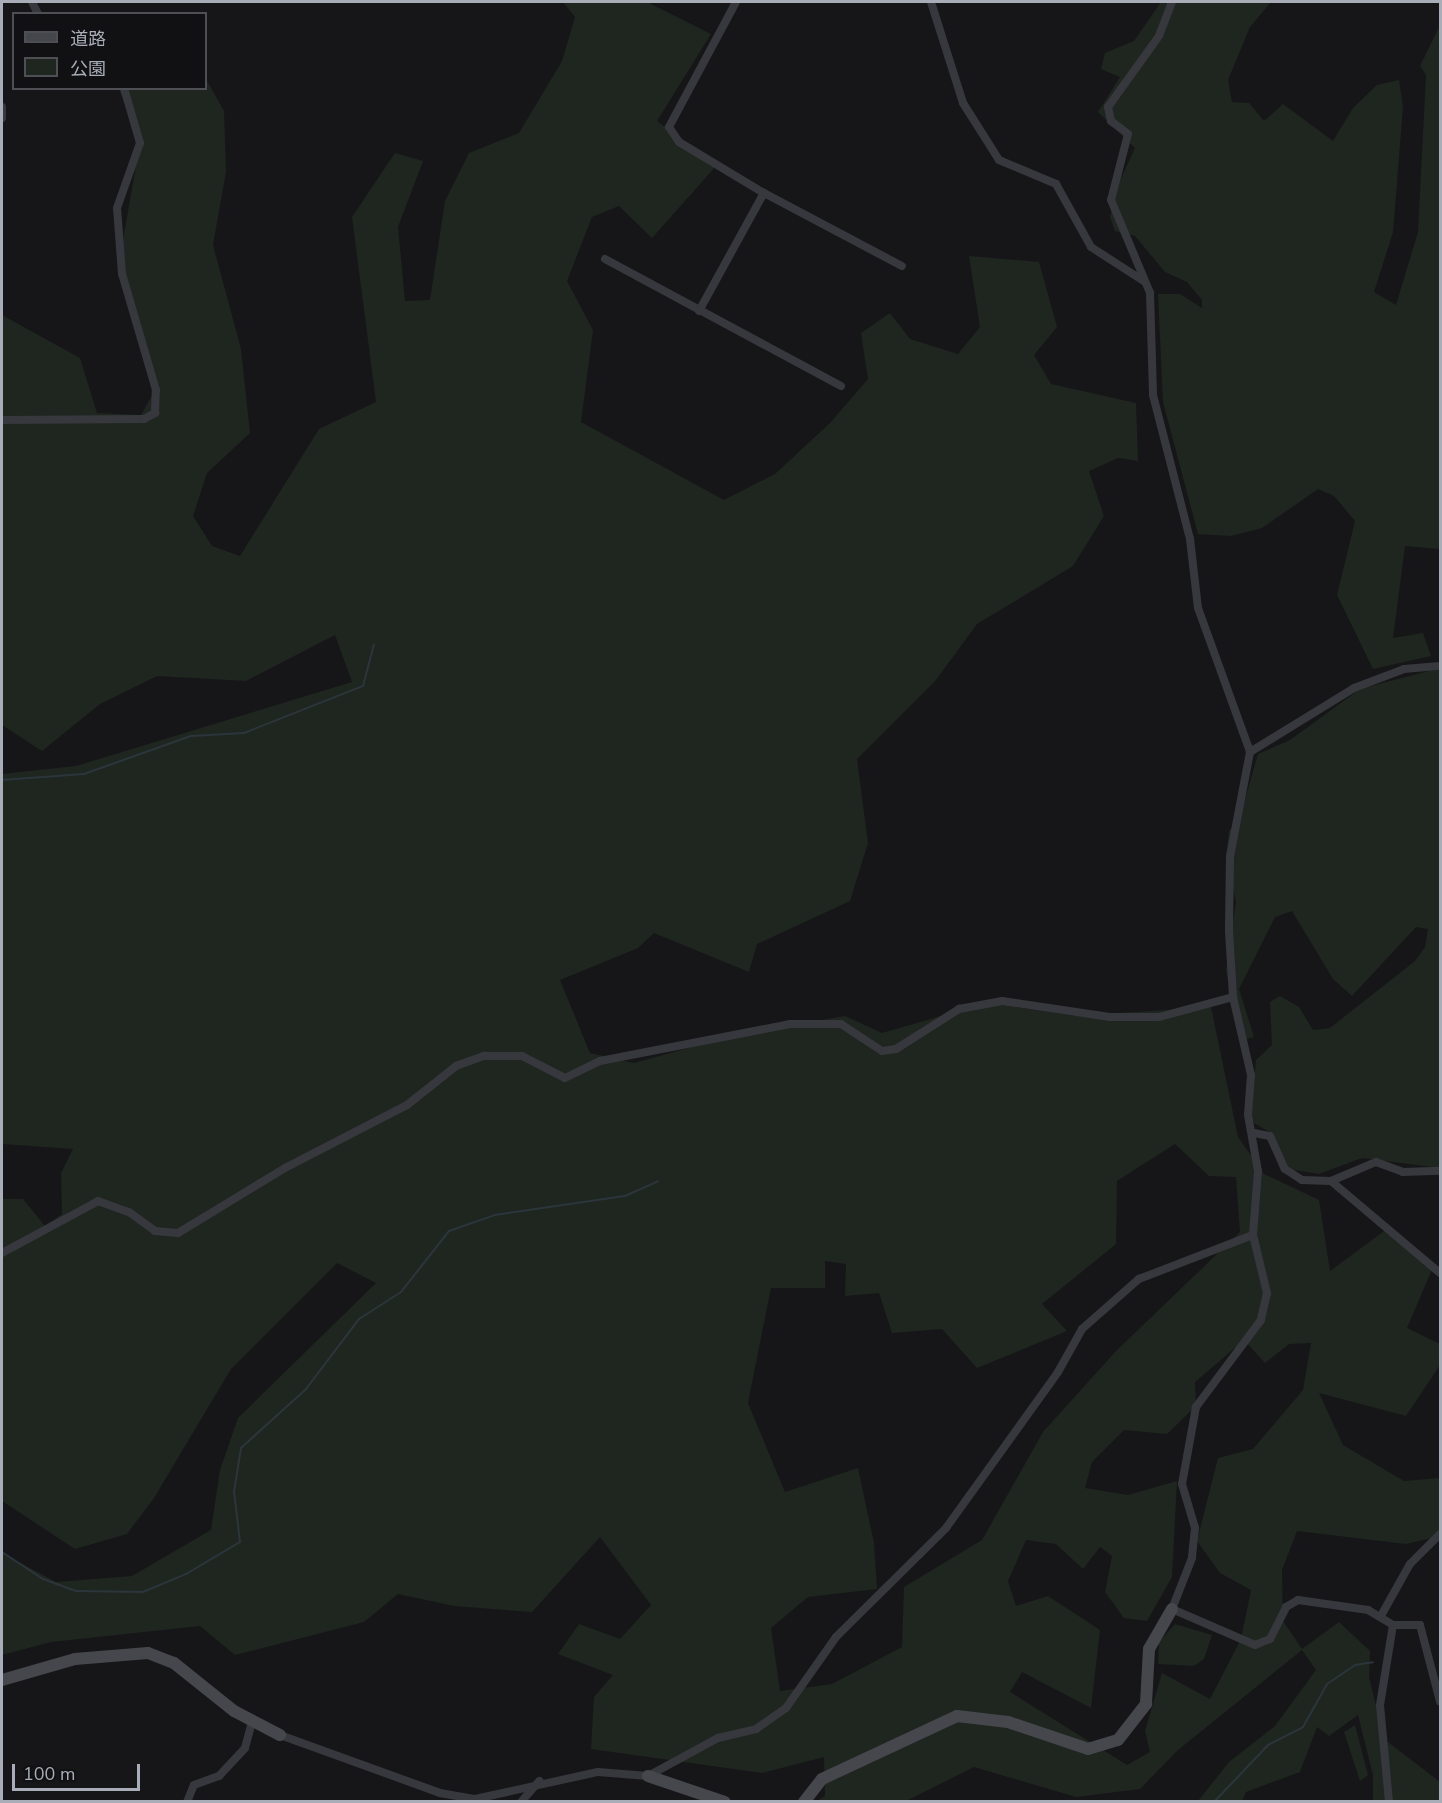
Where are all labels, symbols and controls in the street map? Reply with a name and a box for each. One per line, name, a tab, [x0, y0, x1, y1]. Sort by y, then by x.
legend	[12, 12, 207, 90]
text: 道路	[70, 27, 106, 51]
text: 公園	[70, 57, 106, 81]
scale bar	[15, 1752, 142, 1790]
text: 100 m	[23, 1762, 75, 1786]

